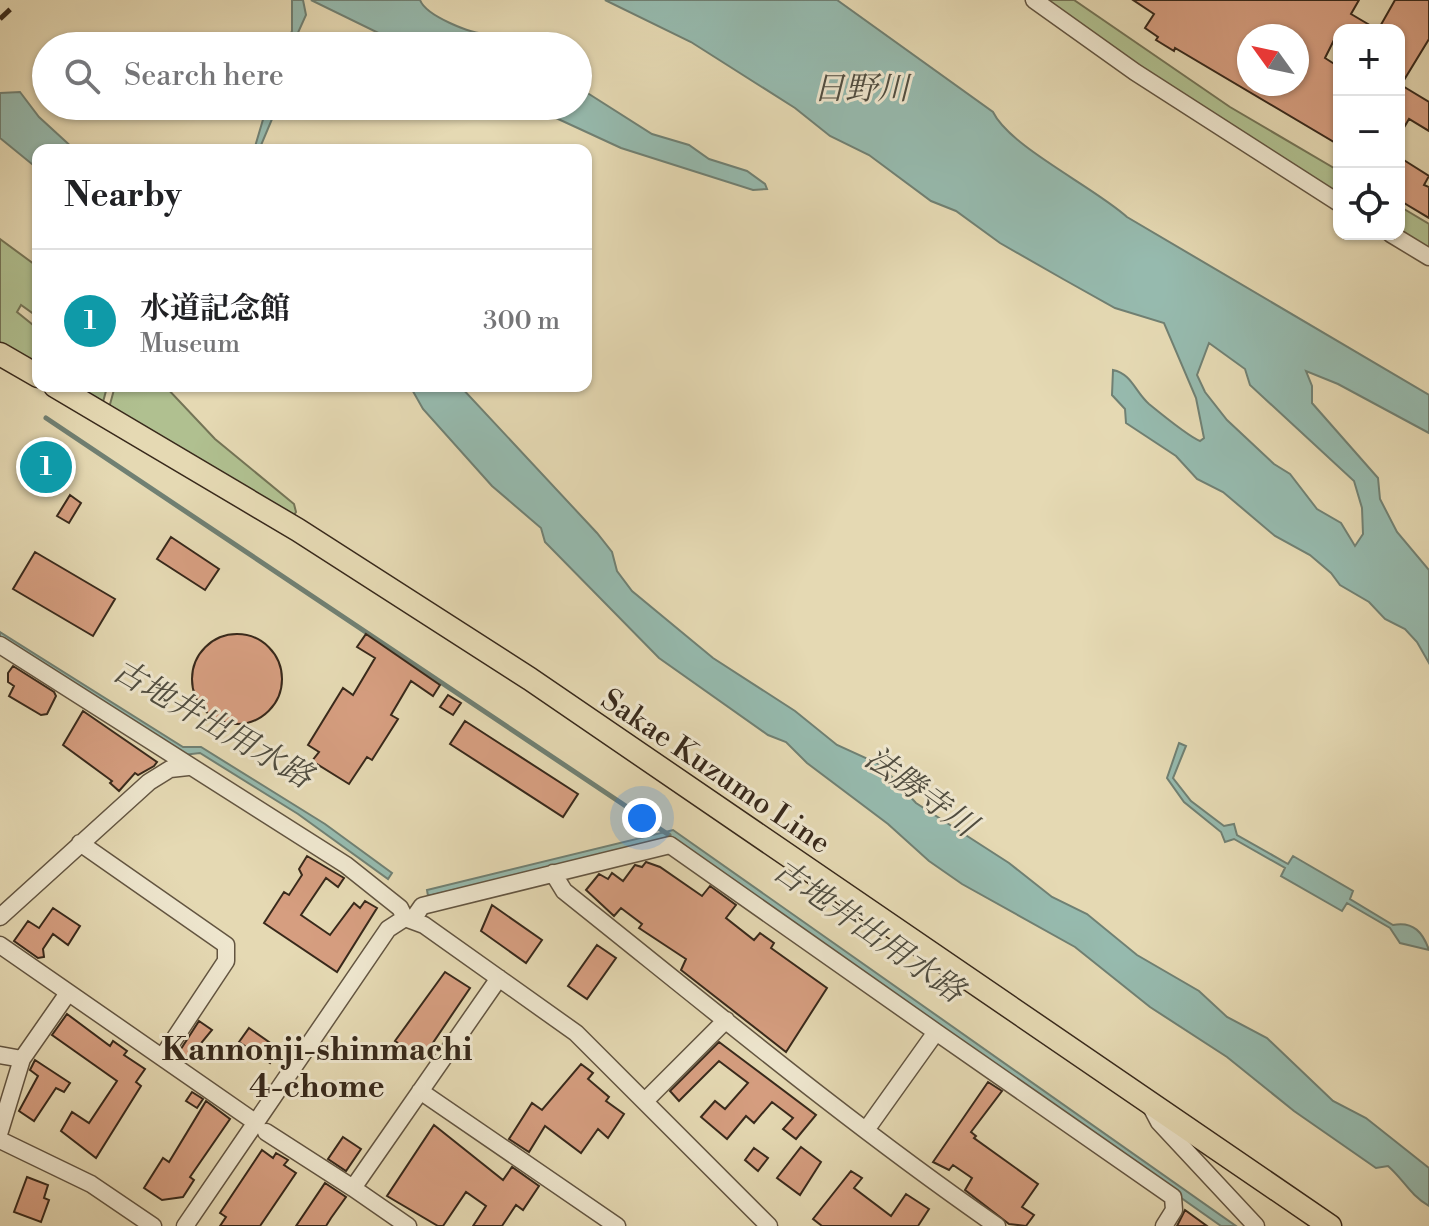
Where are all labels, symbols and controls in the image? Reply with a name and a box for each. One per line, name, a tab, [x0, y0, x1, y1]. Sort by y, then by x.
north arrow	[1237, 24, 1309, 96]
map controls	[1333, 24, 1405, 240]
button: +	[1333, 24, 1405, 96]
search box	[32, 32, 592, 120]
icon: search	[60, 54, 104, 98]
text: Search here	[124, 57, 284, 95]
water label: 日野川	[813, 69, 912, 109]
button: −	[1333, 96, 1405, 168]
button: locate	[1333, 168, 1405, 240]
text: Nearby	[64, 175, 182, 217]
text: 水道記念館	[140, 290, 290, 328]
text: 1	[84, 305, 96, 337]
text: 300 m	[483, 305, 560, 337]
text: Museum	[140, 328, 240, 360]
pin: 1	[20, 437, 72, 497]
water label: 古地井出用水路	[105, 651, 321, 798]
street label: Sakae Kuzumo Line	[593, 681, 837, 863]
water label: 法勝寺川	[857, 738, 986, 847]
your location	[622, 798, 662, 838]
water label: 古地井出用水路	[765, 850, 973, 1013]
district label: Kannonji-shinmachi 4-chome	[162, 1030, 472, 1107]

